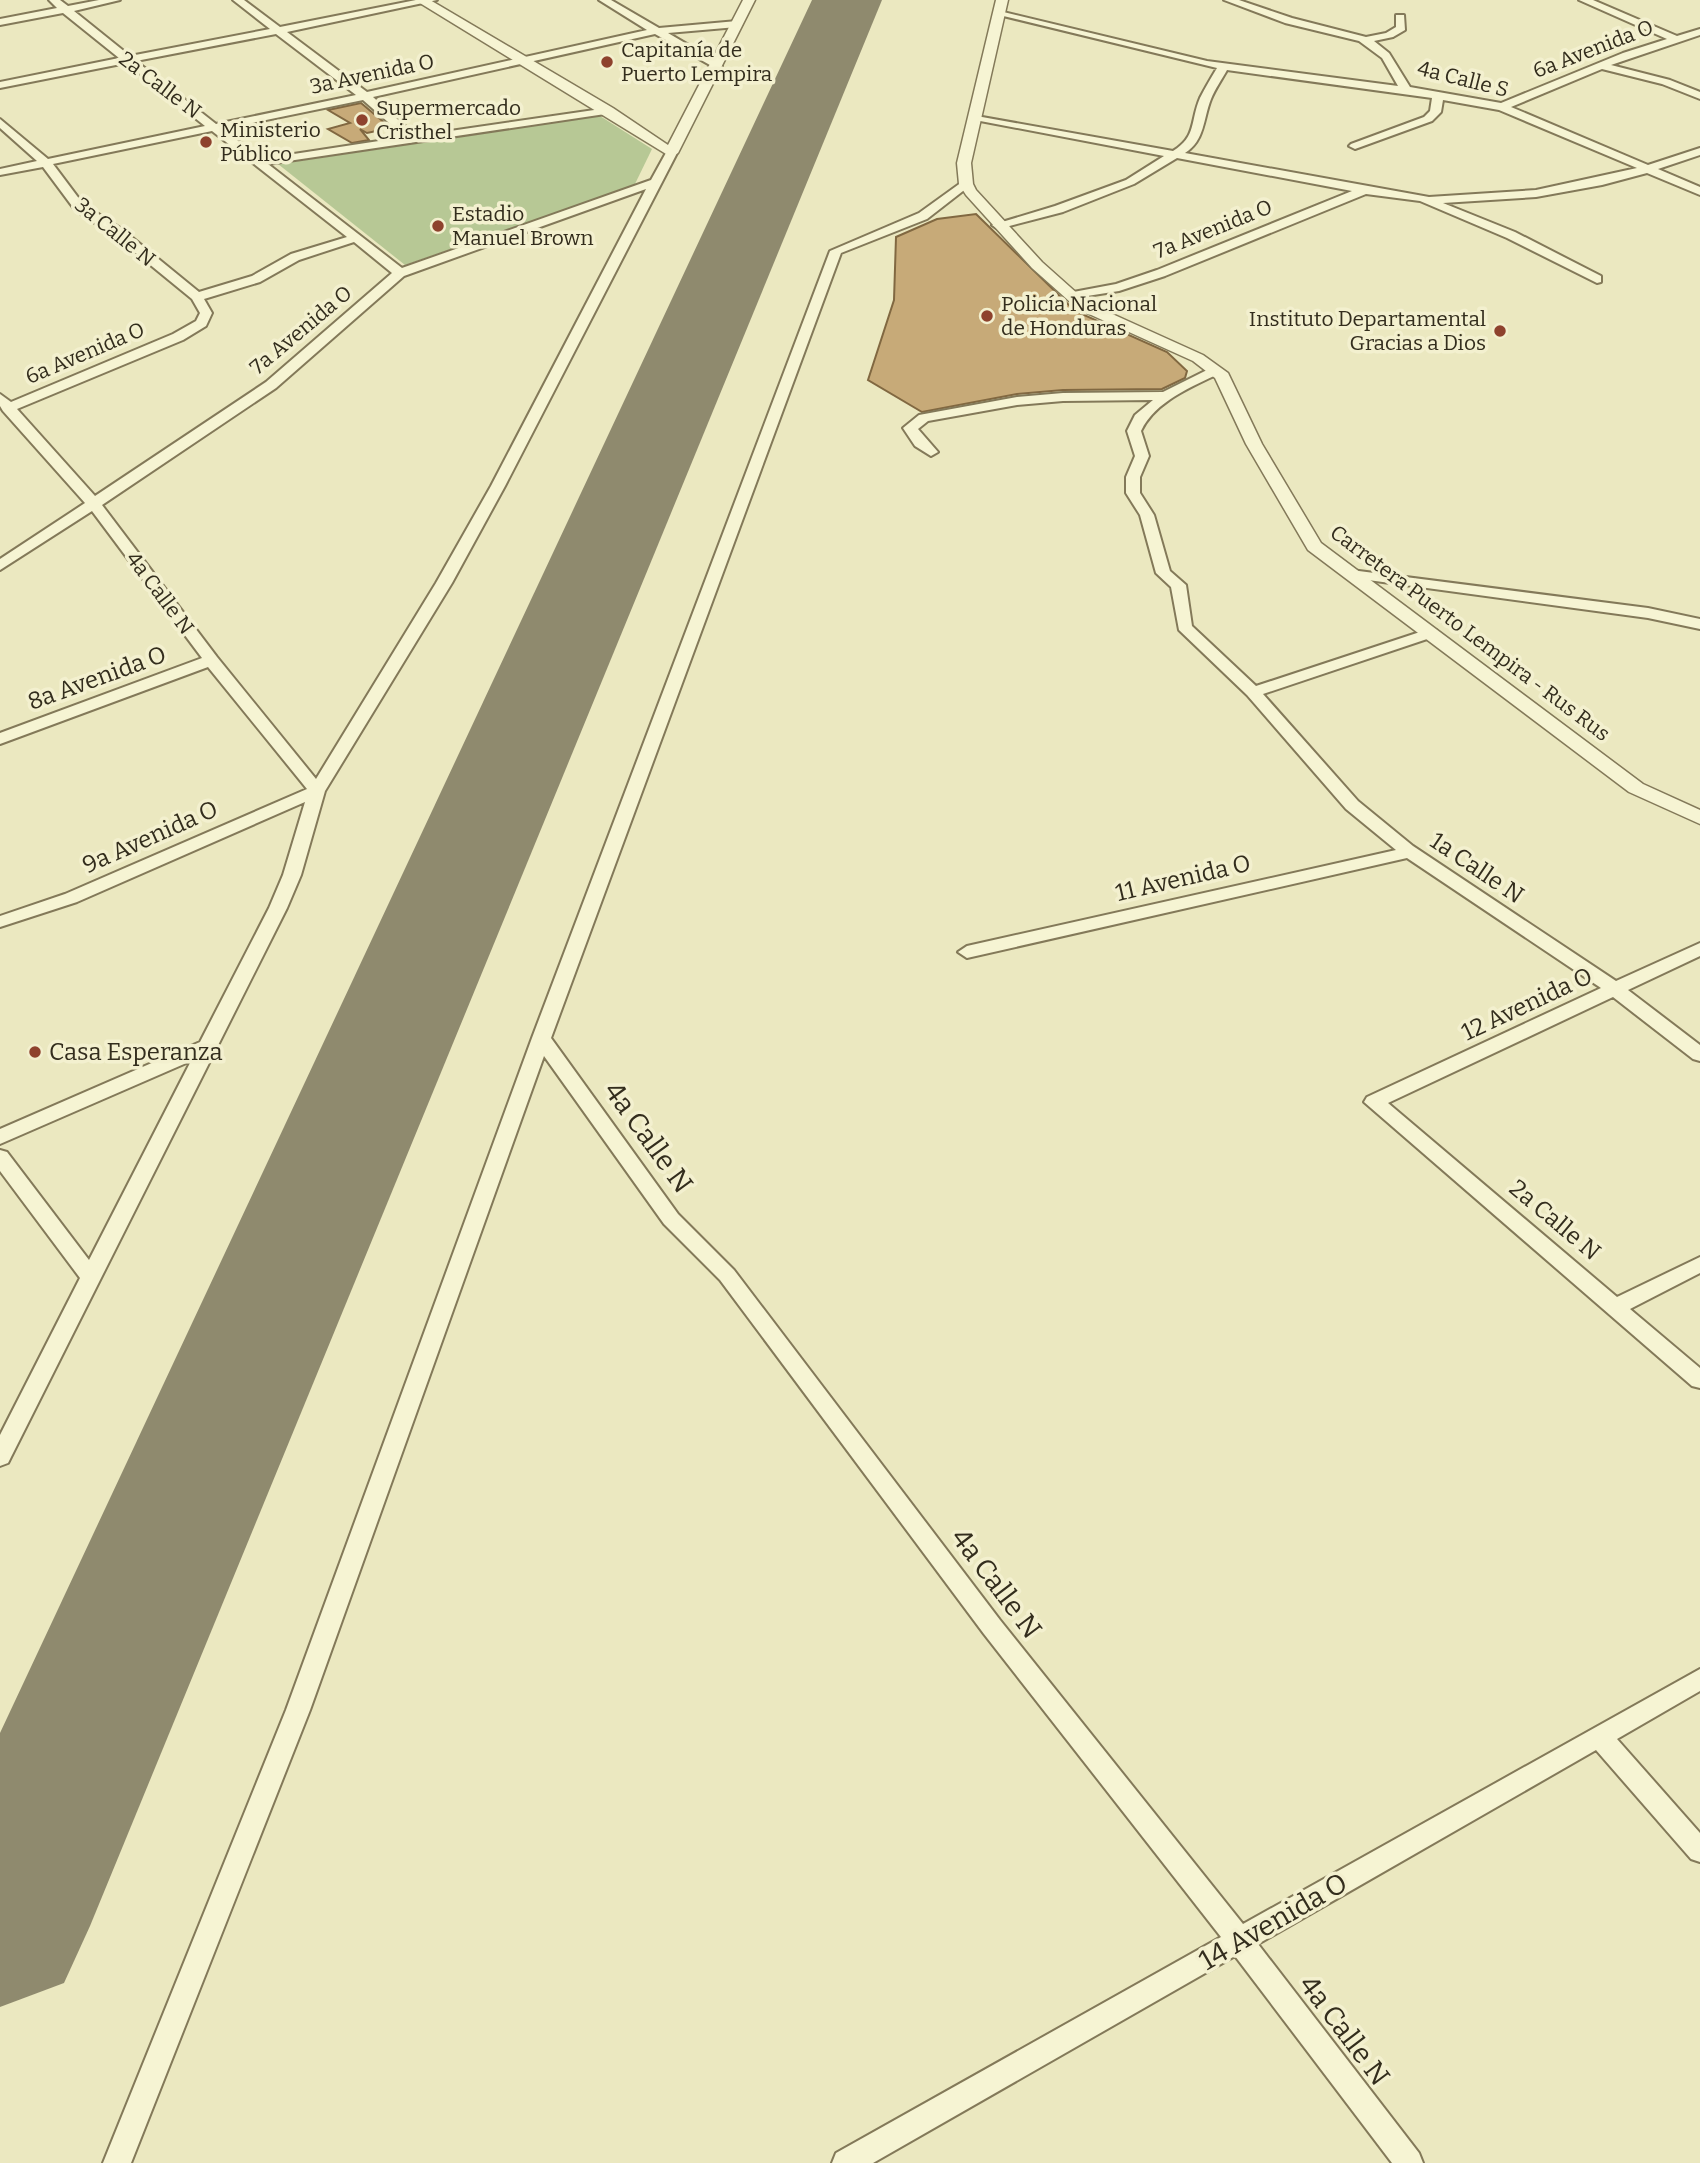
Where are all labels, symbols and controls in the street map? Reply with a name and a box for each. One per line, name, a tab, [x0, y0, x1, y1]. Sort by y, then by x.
street label: 6a Avenida O	[1529, 14, 1657, 84]
place label: Capitanía de Puerto Lempira	[621, 37, 773, 87]
street label: 2a Calle N	[114, 46, 206, 124]
street label: 3a Avenida O	[308, 48, 436, 100]
marker: Capitanía de Puerto Lempira	[599, 54, 615, 70]
street label: 4a Calle S	[1415, 55, 1511, 103]
place label: Supermercado Cristhel	[376, 95, 521, 145]
marker: Supermercado Cristhel	[354, 112, 370, 128]
place label: Ministerio Público	[220, 117, 321, 167]
marker: Ministerio Público	[198, 134, 214, 150]
street label: 3a Calle N	[69, 192, 161, 272]
street label: 7a Avenida O	[1150, 193, 1276, 265]
place label: Estadio Manuel Brown	[452, 201, 593, 251]
marker: Estadio Manuel Brown	[430, 218, 446, 234]
street label: 7a Avenida O	[245, 280, 357, 380]
place label: Policía Nacional de Honduras	[1001, 291, 1157, 341]
place label: Instituto Departamental Gracias a Dios	[1249, 306, 1486, 356]
marker: Policía Nacional de Honduras	[979, 308, 995, 324]
street label: 6a Avenida O	[21, 316, 149, 390]
marker: Instituto Departamental Gracias a Dios	[1492, 323, 1508, 339]
street label: Carretera Puerto Lempira - Rus Rus	[1325, 519, 1615, 747]
street label: 4a Calle N	[120, 546, 200, 640]
street label: 8a Avenida O	[24, 640, 170, 716]
street label: 9a Avenida O	[78, 795, 222, 879]
street label: 1a Calle N	[1425, 827, 1529, 909]
street label: 11 Avenida O	[1113, 849, 1253, 907]
street label: 12 Avenida O	[1457, 962, 1597, 1046]
place label: Casa Esperanza	[49, 1038, 223, 1066]
marker: Casa Esperanza	[27, 1044, 43, 1060]
street label: 4a Calle N	[597, 1075, 700, 1199]
street label: 2a Calle N	[1504, 1174, 1606, 1266]
street label: 4a Calle N	[945, 1522, 1049, 1645]
street label: 14 Avenida O	[1193, 1866, 1353, 1977]
street label: 4a Calle N	[1293, 1969, 1397, 2092]

